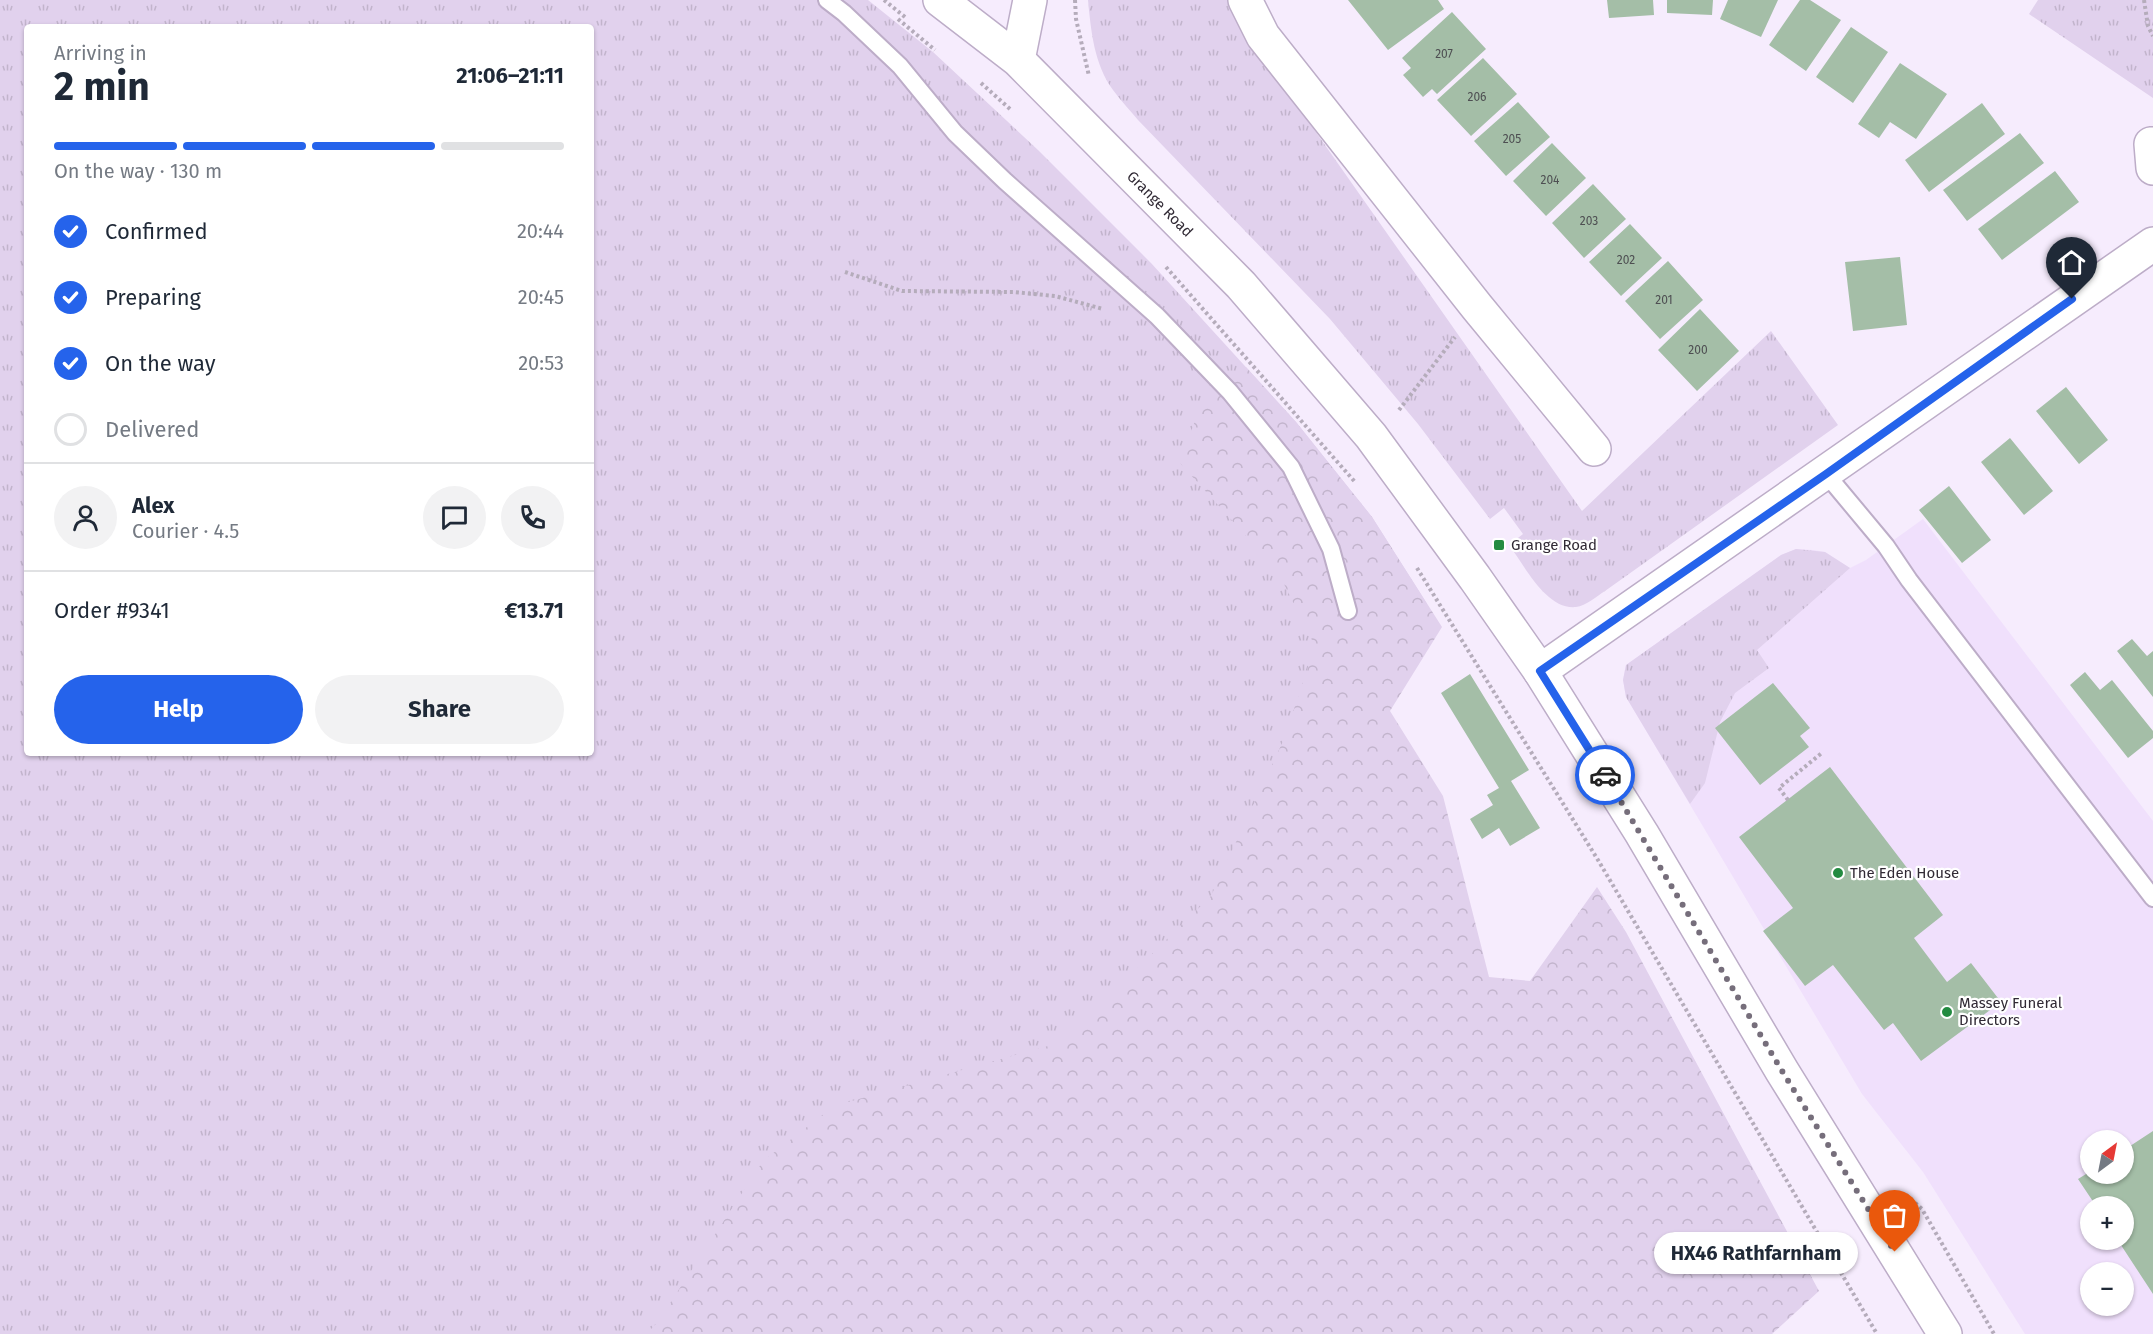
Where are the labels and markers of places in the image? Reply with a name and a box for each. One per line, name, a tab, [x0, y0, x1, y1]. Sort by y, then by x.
pin	[2046, 237, 2097, 299]
place label: Grange Road	[1511, 536, 1597, 554]
marker: Grange Road	[1492, 538, 1506, 552]
place label: The Eden House	[1850, 864, 1959, 882]
marker: The Eden House	[1831, 866, 1845, 880]
place label: Massey Funeral Directors	[1959, 994, 2063, 1029]
marker: Massey Funeral Directors	[1940, 1005, 1954, 1019]
pin	[1869, 1190, 1920, 1252]
callout: HX46 Rathfarnham	[1655, 1231, 1859, 1273]

